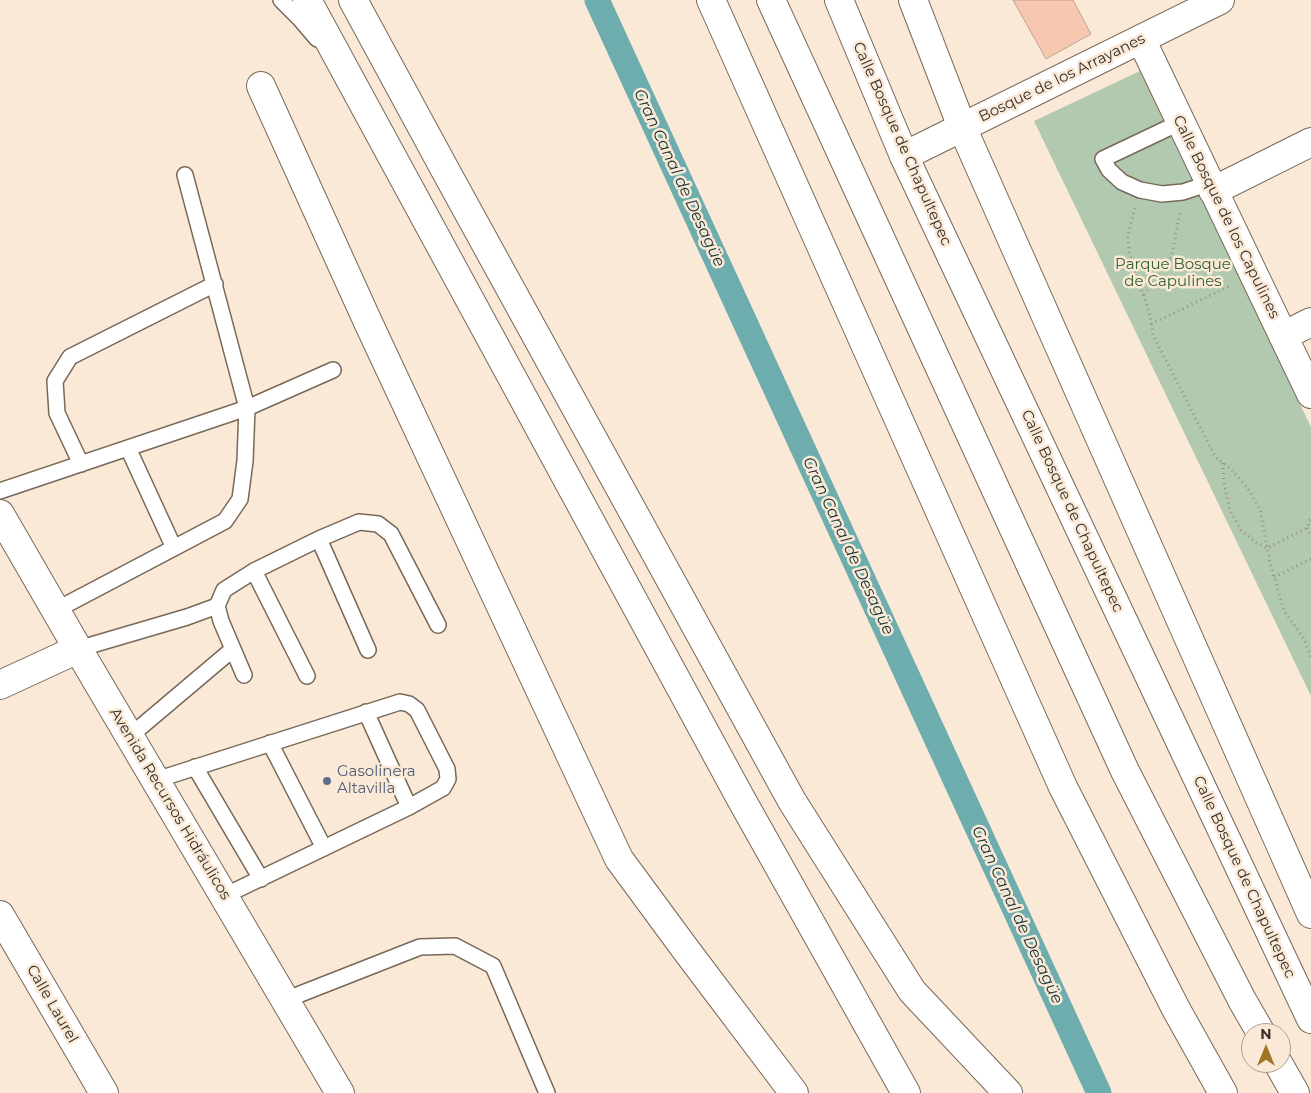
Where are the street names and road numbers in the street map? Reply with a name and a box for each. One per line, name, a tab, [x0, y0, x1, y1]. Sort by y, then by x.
street label: Bosque de los Arrayanes	[976, 30, 1148, 126]
street label: Calle Bosque de Chapultepec	[849, 39, 955, 249]
street label: Calle Bosque de los Capulines	[1169, 112, 1283, 322]
street label: Calle Bosque de Chapultepec	[1017, 407, 1127, 615]
street label: Avenida Recursos Hidráulicos	[105, 705, 235, 903]
street label: Calle Bosque de Chapultepec	[1189, 773, 1299, 981]
street label: Calle Laurel	[22, 962, 82, 1046]

